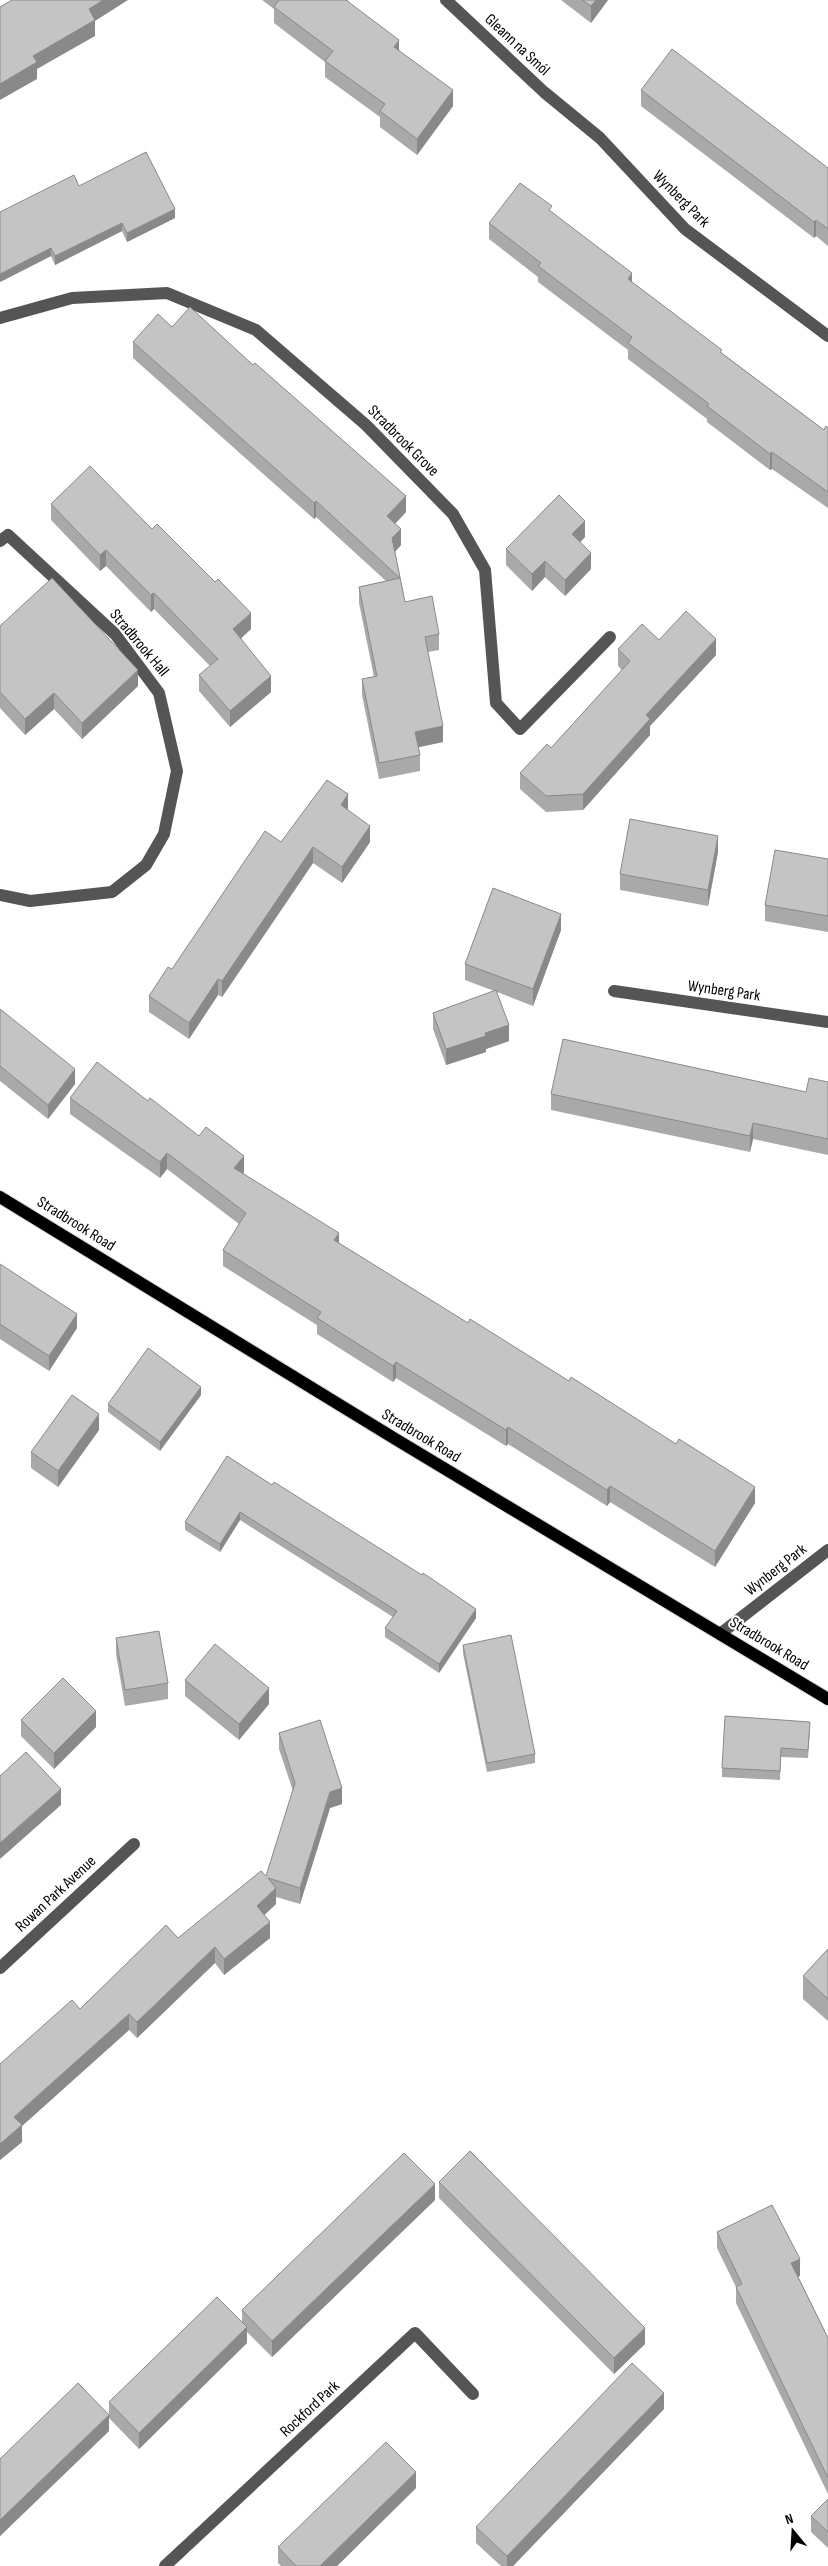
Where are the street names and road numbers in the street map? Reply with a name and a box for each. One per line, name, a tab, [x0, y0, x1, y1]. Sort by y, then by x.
street label: Gleann na Smól	[480, 10, 554, 80]
street label: Wynberg Park	[649, 167, 713, 231]
street label: Stradbrook Grove	[363, 401, 443, 481]
street label: Stradbrook Hall	[105, 605, 173, 681]
street label: Wynberg Park	[687, 977, 761, 1005]
street label: Stradbrook Road	[33, 1193, 119, 1255]
street label: Stradbrook Road	[378, 1405, 464, 1467]
street label: Wynberg Park	[741, 1540, 811, 1600]
street label: Stradbrook Road	[726, 1613, 812, 1675]
street label: Rowan Park Avenue	[12, 1852, 100, 1936]
street label: Rockford Park	[276, 2377, 344, 2441]

